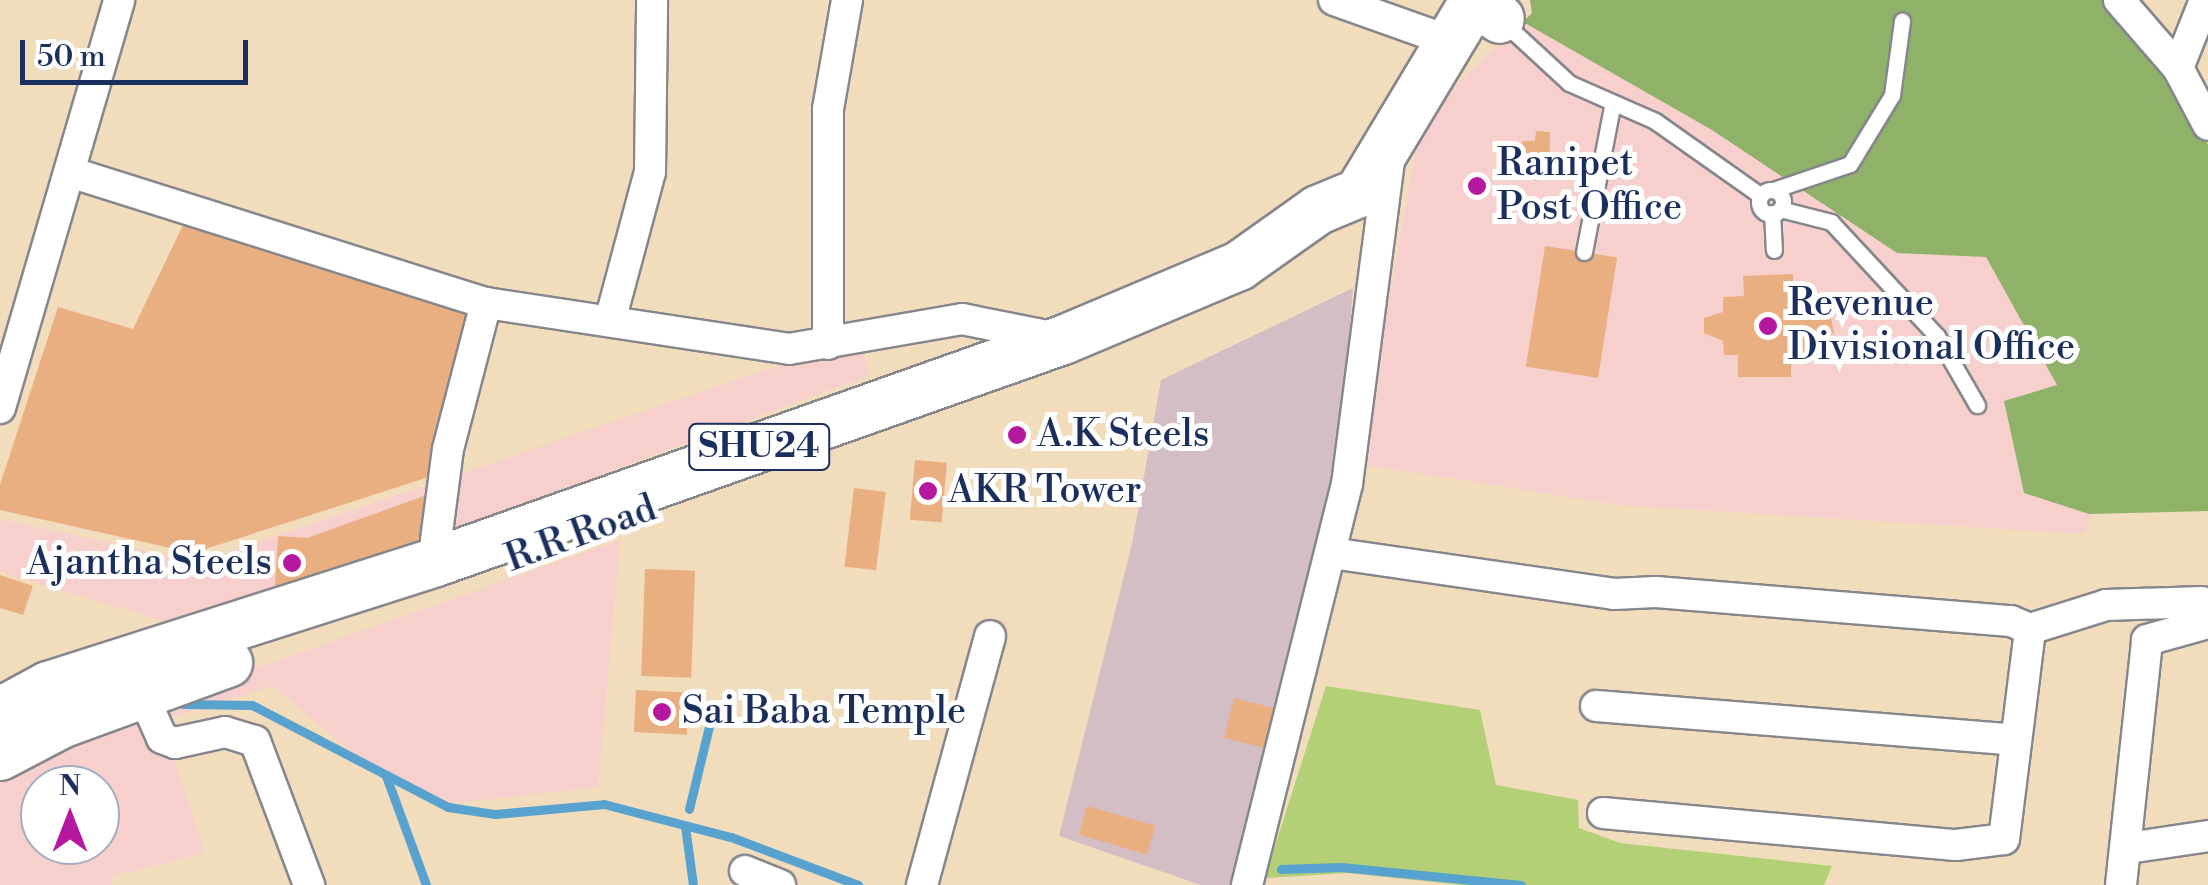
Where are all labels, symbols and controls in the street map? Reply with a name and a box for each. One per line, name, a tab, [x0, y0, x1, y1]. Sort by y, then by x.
scale bar	[25, 20, 252, 82]
text: 50 m	[37, 38, 106, 76]
place label: Ranipet Post Office	[1497, 141, 1682, 230]
marker: Ranipet Post Office	[1466, 175, 1488, 197]
place label: Revenue Divisional Office	[1788, 281, 2075, 370]
marker: Revenue Divisional Office	[1757, 315, 1779, 337]
place label: A.K Steels	[1037, 412, 1209, 458]
road number: SHU24	[686, 417, 832, 477]
marker: A.K Steels	[1006, 424, 1028, 446]
place label: AKR Tower	[948, 468, 1141, 514]
marker: AKR Tower	[917, 480, 939, 502]
street label: R.R Road	[499, 486, 663, 582]
place label: Ajantha Steels	[27, 540, 272, 586]
marker: Ajantha Steels	[281, 552, 303, 574]
place label: Sai Baba Temple	[682, 689, 966, 735]
marker: Sai Baba Temple	[651, 701, 673, 723]
north arrow	[20, 765, 120, 865]
text: N	[59, 769, 81, 804]

